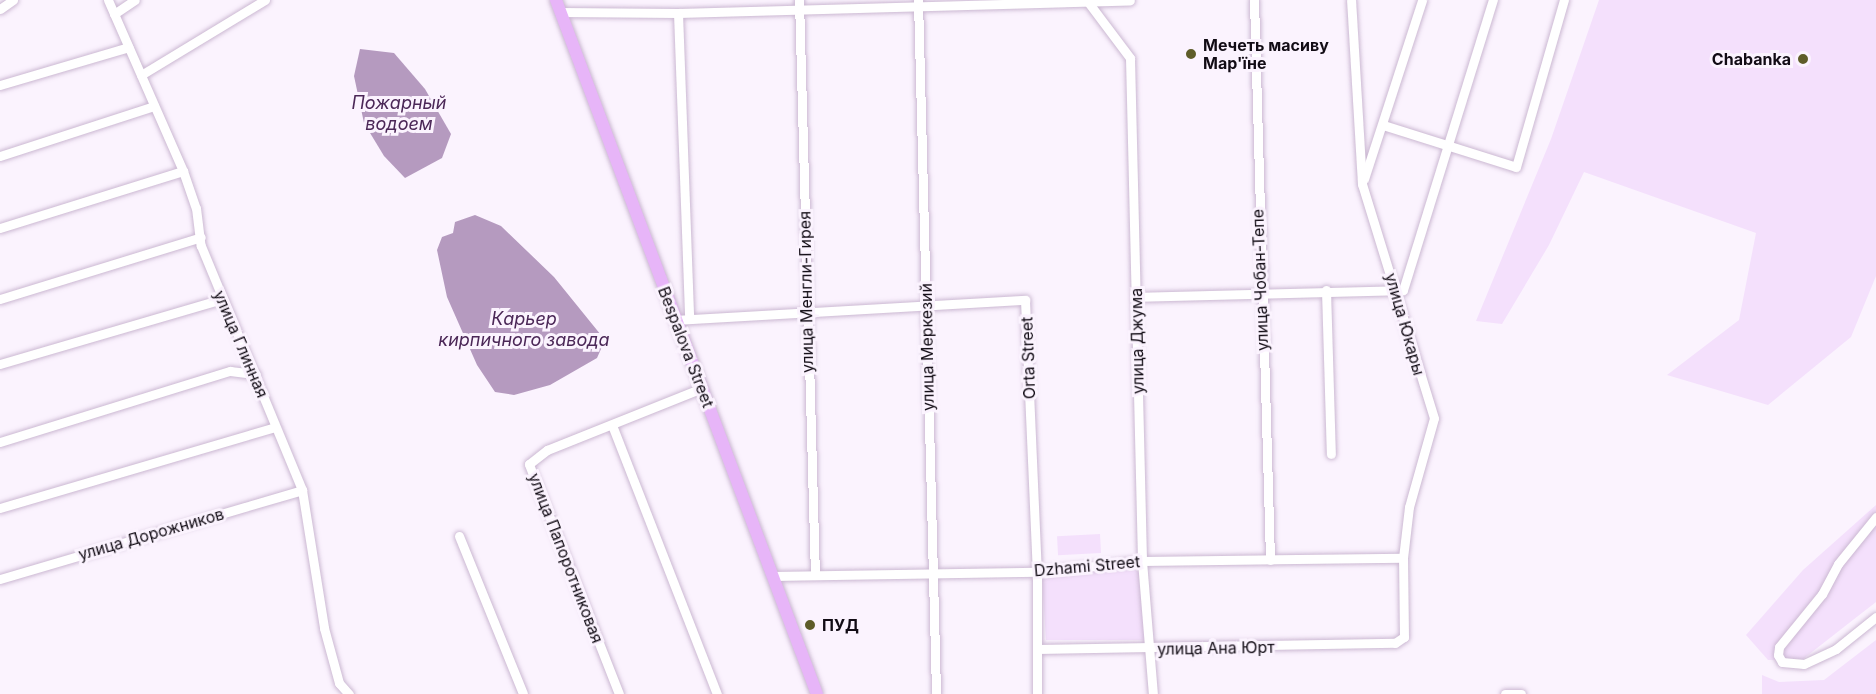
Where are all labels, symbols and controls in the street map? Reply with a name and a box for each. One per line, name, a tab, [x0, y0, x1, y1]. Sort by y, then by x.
place label: Мечеть масиву Мар'їне	[1203, 35, 1329, 73]
marker: Мечеть масиву Мар'їне	[1184, 47, 1198, 61]
place label: Chabanka	[1712, 49, 1791, 69]
marker: Chabanka	[1796, 52, 1810, 66]
water label: Пожарный водоем	[351, 93, 447, 136]
street label: улица Чобан-Тепе	[1248, 209, 1272, 351]
street label: улица Менгли-Гирея	[795, 211, 817, 373]
street label: улица Юкары	[1381, 271, 1429, 377]
street label: улица Меркезий	[916, 283, 938, 411]
street label: Bespalova Street	[654, 284, 718, 410]
street label: улица Глинная	[210, 287, 272, 401]
street label: улица Джума	[1126, 288, 1148, 394]
water label: Карьер кирпичного завода	[438, 309, 610, 352]
street label: Orta Street	[1017, 316, 1039, 400]
street label: улица Папоротниковая	[525, 470, 607, 646]
street label: улица Дорожников	[76, 504, 226, 564]
street label: Dzhami Street	[1033, 552, 1141, 580]
place label: ПУД	[822, 615, 859, 635]
marker: ПУД	[803, 618, 817, 632]
street label: улица Ана Юрт	[1157, 637, 1275, 659]

